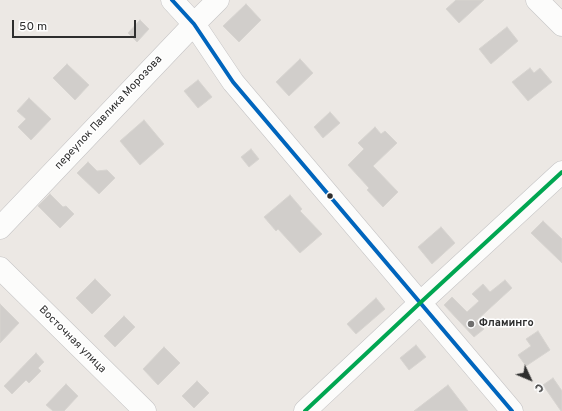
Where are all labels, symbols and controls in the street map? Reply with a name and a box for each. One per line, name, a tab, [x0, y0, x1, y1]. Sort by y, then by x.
scale bar	[14, 12, 138, 38]
text: 50 m	[19, 19, 47, 35]
street label: переулок Павлика Морозова	[53, 53, 165, 173]
unlabelled marker	[325, 191, 335, 201]
street label: Восточная улица	[36, 304, 108, 376]
place label: Фламинго	[479, 317, 534, 331]
marker: Фламинго	[466, 319, 476, 329]
north arrow	[510, 359, 550, 399]
text: С	[531, 380, 546, 395]

